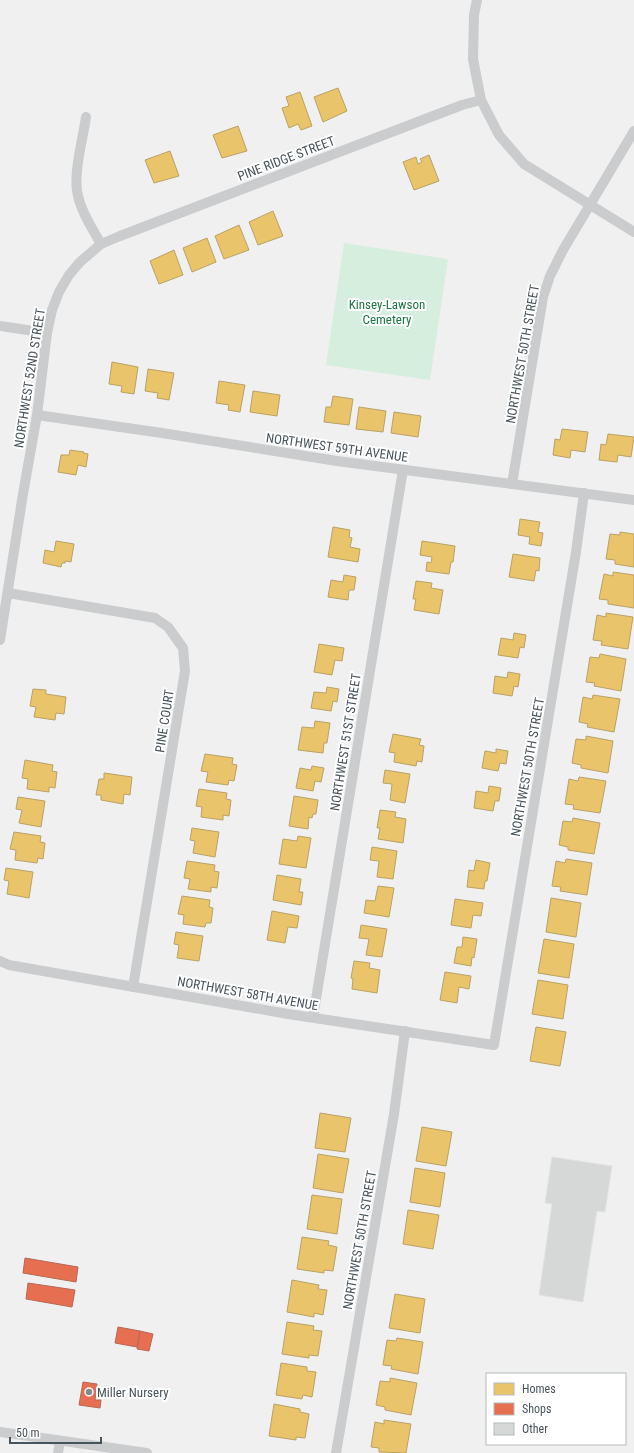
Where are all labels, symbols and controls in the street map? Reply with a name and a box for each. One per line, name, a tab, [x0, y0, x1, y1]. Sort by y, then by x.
street label: PINE RIDGE STREET	[235, 133, 337, 184]
street label: NORTHWEST 50TH STREET	[503, 283, 542, 425]
park label: Kinsey-Lawson Cemetery	[349, 297, 425, 327]
street label: NORTHWEST 52ND STREET	[11, 307, 48, 449]
street label: NORTHWEST 59TH AVENUE	[265, 430, 409, 465]
street label: NORTHWEST 51ST STREET	[327, 672, 364, 812]
street label: PINE COURT	[152, 688, 177, 754]
street label: NORTHWEST 50TH STREET	[508, 696, 547, 838]
street label: NORTHWEST 58TH AVENUE	[176, 974, 320, 1013]
street label: NORTHWEST 50TH STREET	[340, 1169, 379, 1311]
legend	[486, 1373, 626, 1445]
text: Homes	[522, 1382, 556, 1396]
place label: Miller Nursery	[97, 1385, 169, 1400]
marker: Miller Nursery	[84, 1387, 94, 1397]
text: Shops	[522, 1402, 551, 1416]
scale bar	[10, 1419, 101, 1445]
text: Other	[522, 1422, 548, 1436]
text: 50 m	[16, 1426, 40, 1440]

